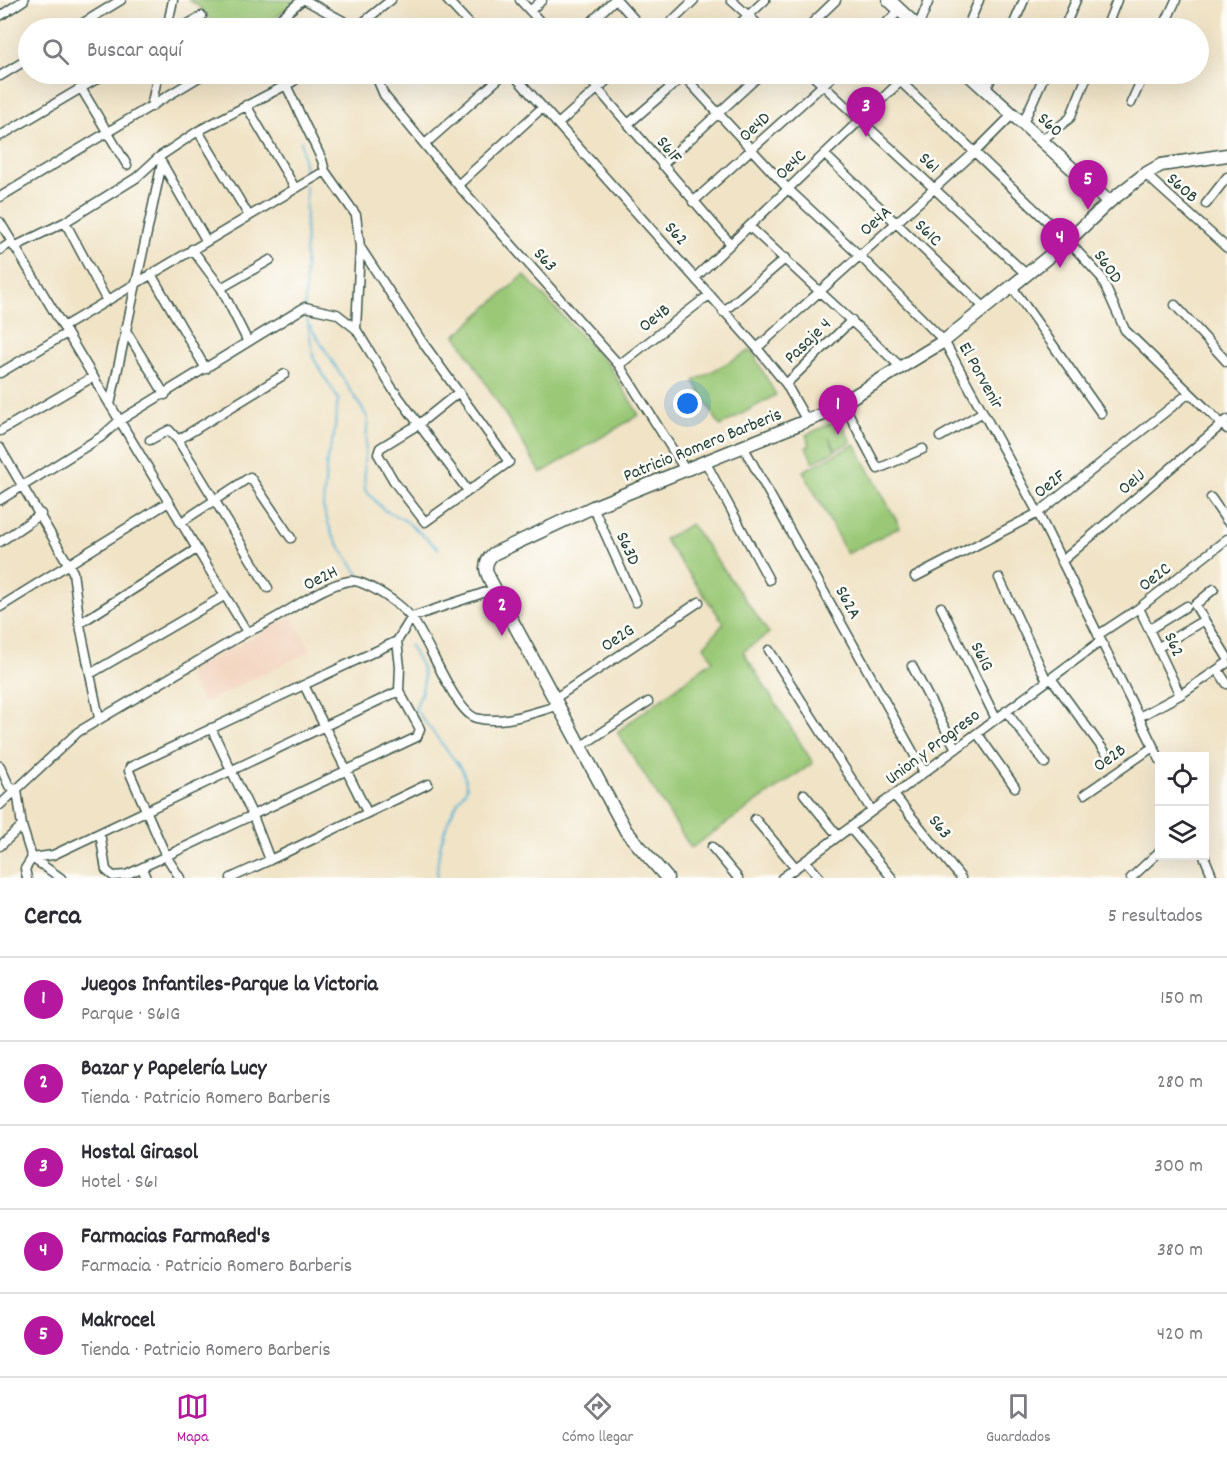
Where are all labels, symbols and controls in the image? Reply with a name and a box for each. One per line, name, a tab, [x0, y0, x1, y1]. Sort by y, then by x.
search box	[18, 18, 1209, 84]
icon: search	[39, 35, 72, 68]
text: Buscar aquí	[87, 36, 182, 67]
pin: 3	[846, 88, 886, 137]
street label: Oe4D	[734, 107, 777, 149]
street label: S60	[1031, 108, 1068, 144]
street label: S61F	[649, 132, 687, 170]
street label: Oe4C	[771, 145, 813, 187]
street label: S61	[912, 148, 944, 180]
pin: 5	[1068, 160, 1108, 210]
street label: S60B	[1160, 168, 1203, 210]
street label: Oe4A	[855, 201, 898, 243]
street label: S61C	[908, 215, 947, 253]
street label: S62	[658, 217, 693, 252]
pin: 4	[1040, 218, 1080, 268]
street label: S63	[527, 243, 562, 278]
street label: S60D	[1086, 246, 1127, 289]
street label: Oe4B	[634, 299, 677, 339]
street label: Pasaje 4	[780, 313, 838, 371]
street label: El Porvenir	[951, 338, 1009, 415]
pin: 1	[818, 386, 858, 435]
your location	[673, 389, 702, 418]
street label: Patricio Romero Barberis	[620, 403, 786, 490]
street label: Oe1J	[1114, 464, 1152, 502]
street label: Oe2F	[1029, 465, 1072, 505]
street label: S63D	[608, 528, 645, 570]
street label: Oe2C	[1134, 557, 1177, 599]
street label: Oe2H	[300, 560, 342, 598]
street label: S62A	[828, 582, 866, 624]
pin: 2	[482, 586, 522, 636]
street label: Oe2G	[597, 619, 640, 659]
street label: S62	[1156, 629, 1189, 661]
street label: S61G	[963, 638, 999, 676]
street label: Union y Progreso	[881, 704, 986, 792]
street label: Oe2B	[1089, 739, 1132, 779]
map controls	[1155, 752, 1209, 860]
button: locate	[1155, 752, 1209, 806]
button: layers	[1155, 806, 1209, 860]
street label: S63	[922, 810, 957, 845]
text: Cerca	[24, 899, 81, 936]
text: 5 resultados	[1108, 903, 1203, 931]
text: Juegos Infantiles-Parque la Victoria	[81, 970, 378, 1001]
text: 1	[41, 985, 46, 1013]
text: 150 m	[1160, 985, 1203, 1013]
text: Parque · S61G	[81, 1001, 180, 1029]
text: Bazar y Papelería Lucy	[81, 1054, 266, 1085]
text: 2	[39, 1069, 48, 1097]
text: 280 m	[1157, 1069, 1203, 1097]
text: Tienda · Patricio Romero Barberis	[81, 1085, 331, 1113]
text: Hostal Girasol	[81, 1138, 198, 1169]
text: 3	[39, 1153, 48, 1181]
text: 300 m	[1154, 1153, 1203, 1181]
text: Hotel · S61	[81, 1169, 158, 1197]
text: Farmacias FarmaRed's	[81, 1222, 270, 1253]
text: 4	[39, 1237, 48, 1265]
text: 380 m	[1157, 1237, 1203, 1265]
text: Farmacia · Patricio Romero Barberis	[81, 1253, 352, 1281]
text: Makrocel	[81, 1306, 155, 1337]
text: 5	[39, 1321, 48, 1349]
text: 420 m	[1157, 1321, 1203, 1349]
text: Tienda · Patricio Romero Barberis	[81, 1337, 331, 1365]
tab: Mapa	[176, 1390, 209, 1449]
tab: Cómo llegar	[562, 1390, 634, 1449]
tab: Guardados	[986, 1390, 1051, 1449]

